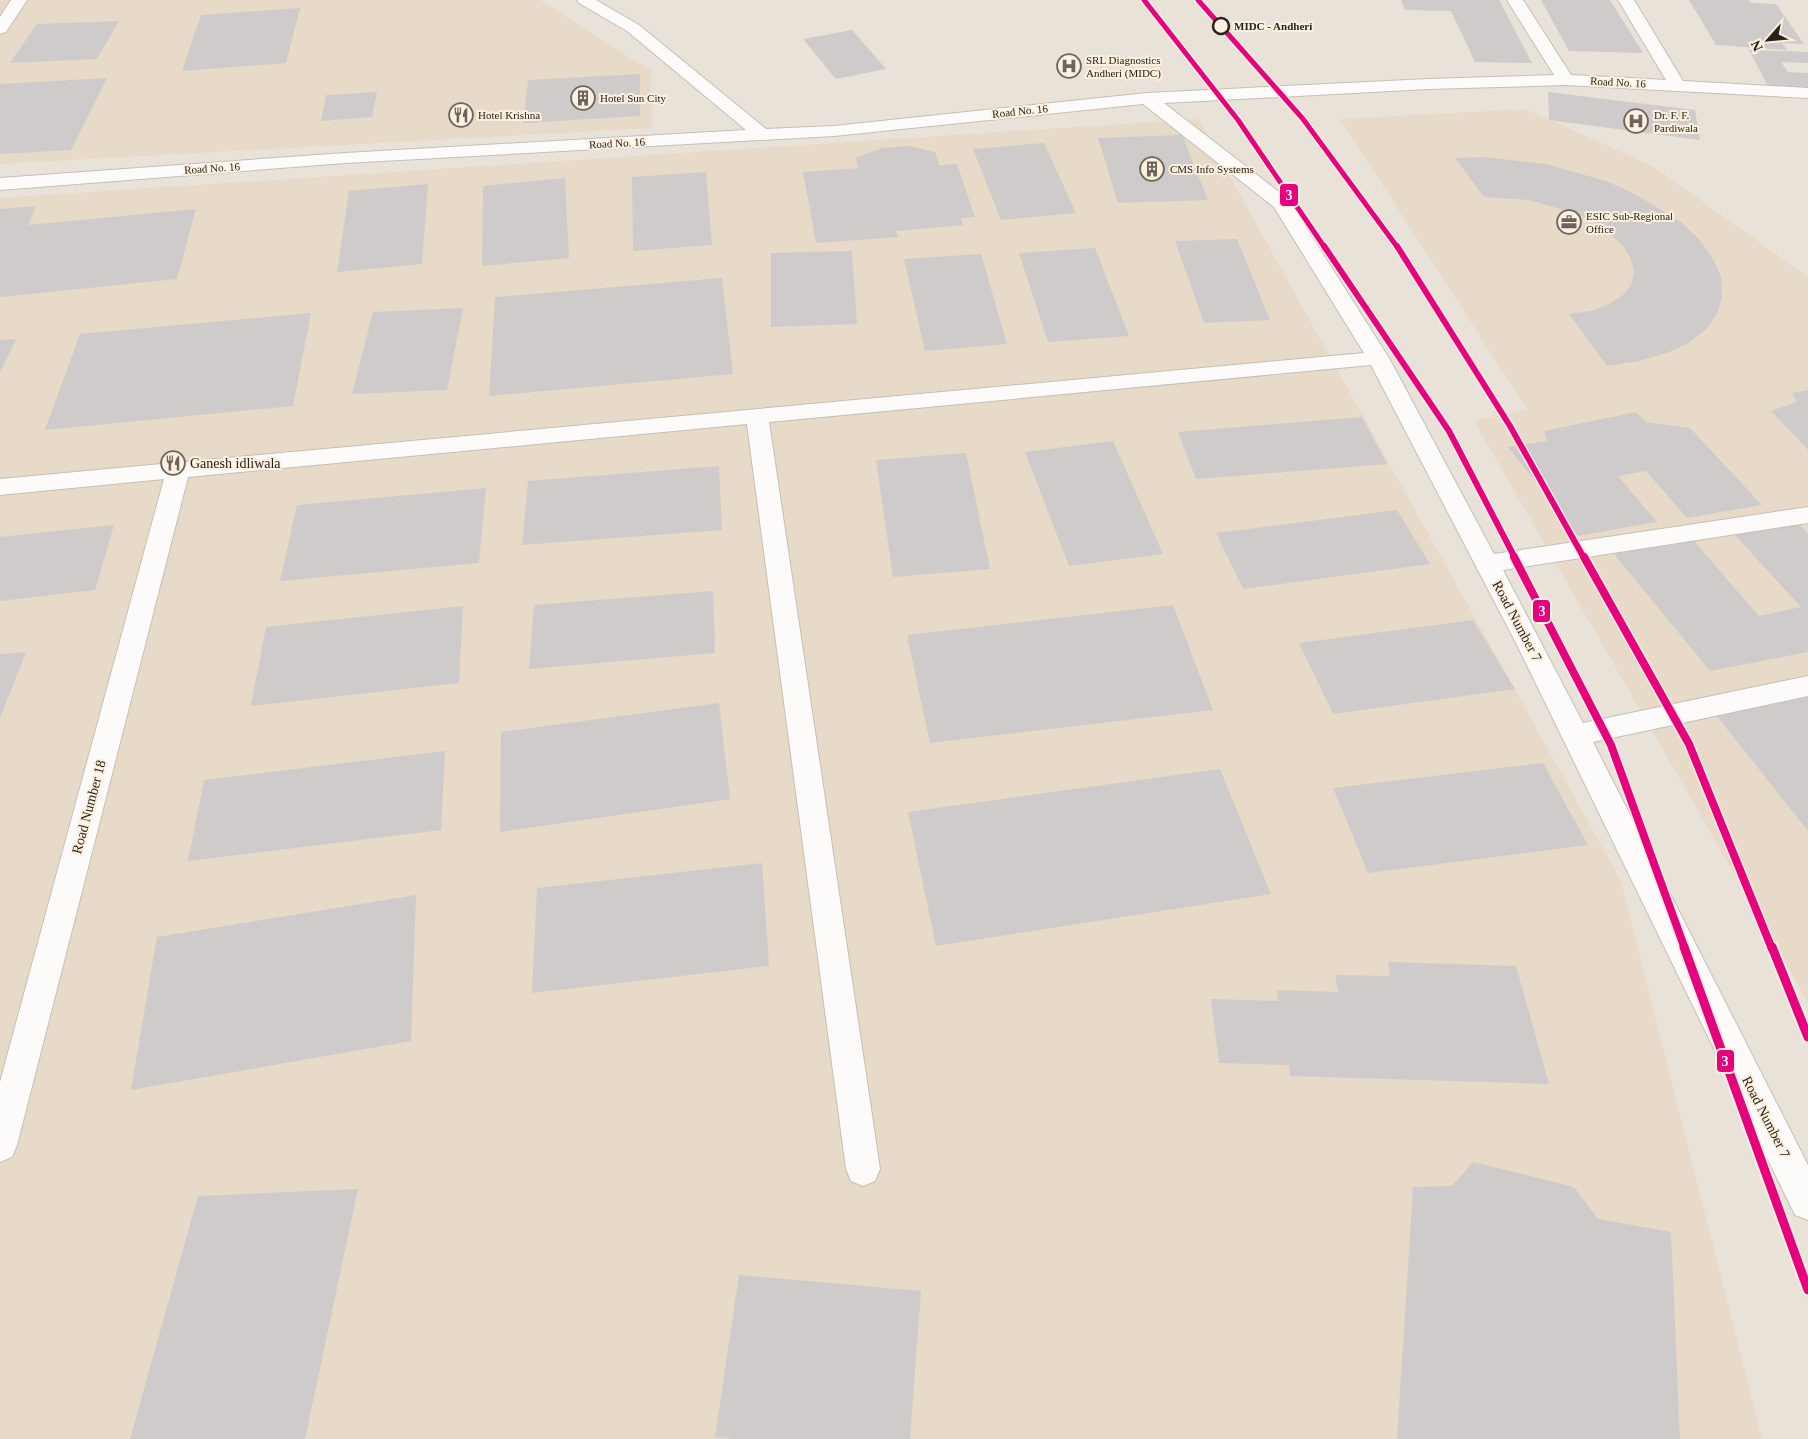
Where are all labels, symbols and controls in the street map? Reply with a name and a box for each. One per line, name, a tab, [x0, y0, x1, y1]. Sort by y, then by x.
north arrow	[1743, 15, 1793, 65]
marker: MIDC - Andheri	[1212, 17, 1230, 35]
place label: MIDC - Andheri	[1234, 20, 1312, 32]
text: N	[1748, 38, 1766, 54]
hospital icon: SRL Diagnostics Andheri (MIDC)	[1056, 53, 1082, 79]
place label: SRL Diagnostics Andheri (MIDC)	[1086, 54, 1161, 80]
street label: Road No. 16	[1590, 75, 1647, 89]
building icon: Hotel Sun City	[570, 85, 596, 111]
place label: Hotel Sun City	[600, 92, 667, 104]
restaurant icon: Hotel Krishna	[448, 102, 474, 128]
street label: Road No. 16	[992, 102, 1049, 120]
hospital icon: Dr. F. F. Pardiwala	[1623, 108, 1649, 134]
place label: Hotel Krishna	[478, 109, 540, 121]
place label: Dr. F. F. Pardiwala	[1654, 109, 1698, 134]
street label: Road No. 16	[589, 136, 646, 150]
building icon: CMS Info Systems	[1139, 156, 1165, 182]
street label: Road No. 16	[184, 160, 241, 176]
place label: CMS Info Systems	[1170, 163, 1254, 175]
line badge: 3	[1279, 183, 1299, 207]
text: 3	[1286, 188, 1293, 203]
office icon: ESIC Sub-Regional Office	[1556, 209, 1582, 235]
place label: ESIC Sub-Regional Office	[1586, 210, 1673, 235]
restaurant icon: Ganesh idliwala	[160, 450, 186, 476]
place label: Ganesh idliwala	[190, 456, 281, 471]
street label: Road Number 7	[1489, 578, 1545, 664]
line badge: 3	[1532, 599, 1551, 623]
text: 3	[1539, 604, 1546, 619]
street label: Road Number 18	[69, 758, 109, 856]
line badge: 3	[1716, 1049, 1735, 1073]
text: 3	[1722, 1054, 1729, 1069]
street label: Road Number 7	[1739, 1074, 1793, 1160]

